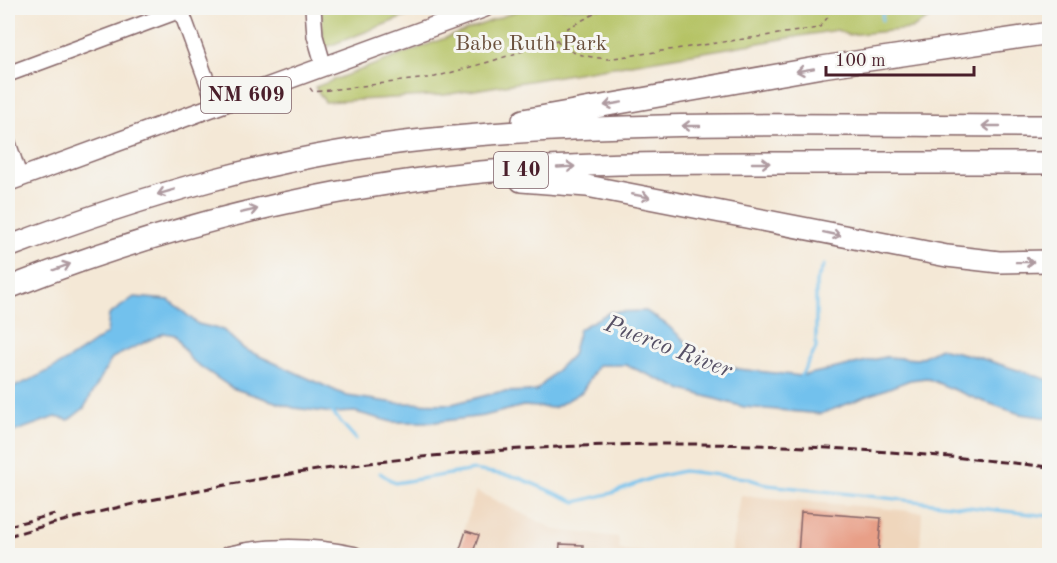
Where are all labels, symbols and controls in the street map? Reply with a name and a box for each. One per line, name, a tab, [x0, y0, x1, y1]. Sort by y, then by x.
park label: Babe Ruth Park	[455, 33, 607, 55]
scale bar	[826, 39, 974, 77]
text: 100 m	[835, 52, 886, 70]
one-way arrow	[795, 65, 815, 76]
road number: NM 609	[201, 77, 291, 113]
one-way arrow	[603, 99, 623, 110]
one-way arrow	[682, 120, 702, 132]
one-way arrow	[982, 120, 1002, 132]
road number: I 40	[494, 152, 548, 188]
one-way arrow	[751, 157, 771, 169]
one-way arrow	[556, 161, 576, 172]
one-way arrow	[157, 187, 176, 198]
one-way arrow	[631, 191, 650, 202]
one-way arrow	[239, 204, 258, 216]
one-way arrow	[822, 229, 841, 241]
one-way arrow	[1014, 256, 1034, 268]
one-way arrow	[52, 261, 71, 272]
water label: Puerco River	[600, 312, 736, 384]

